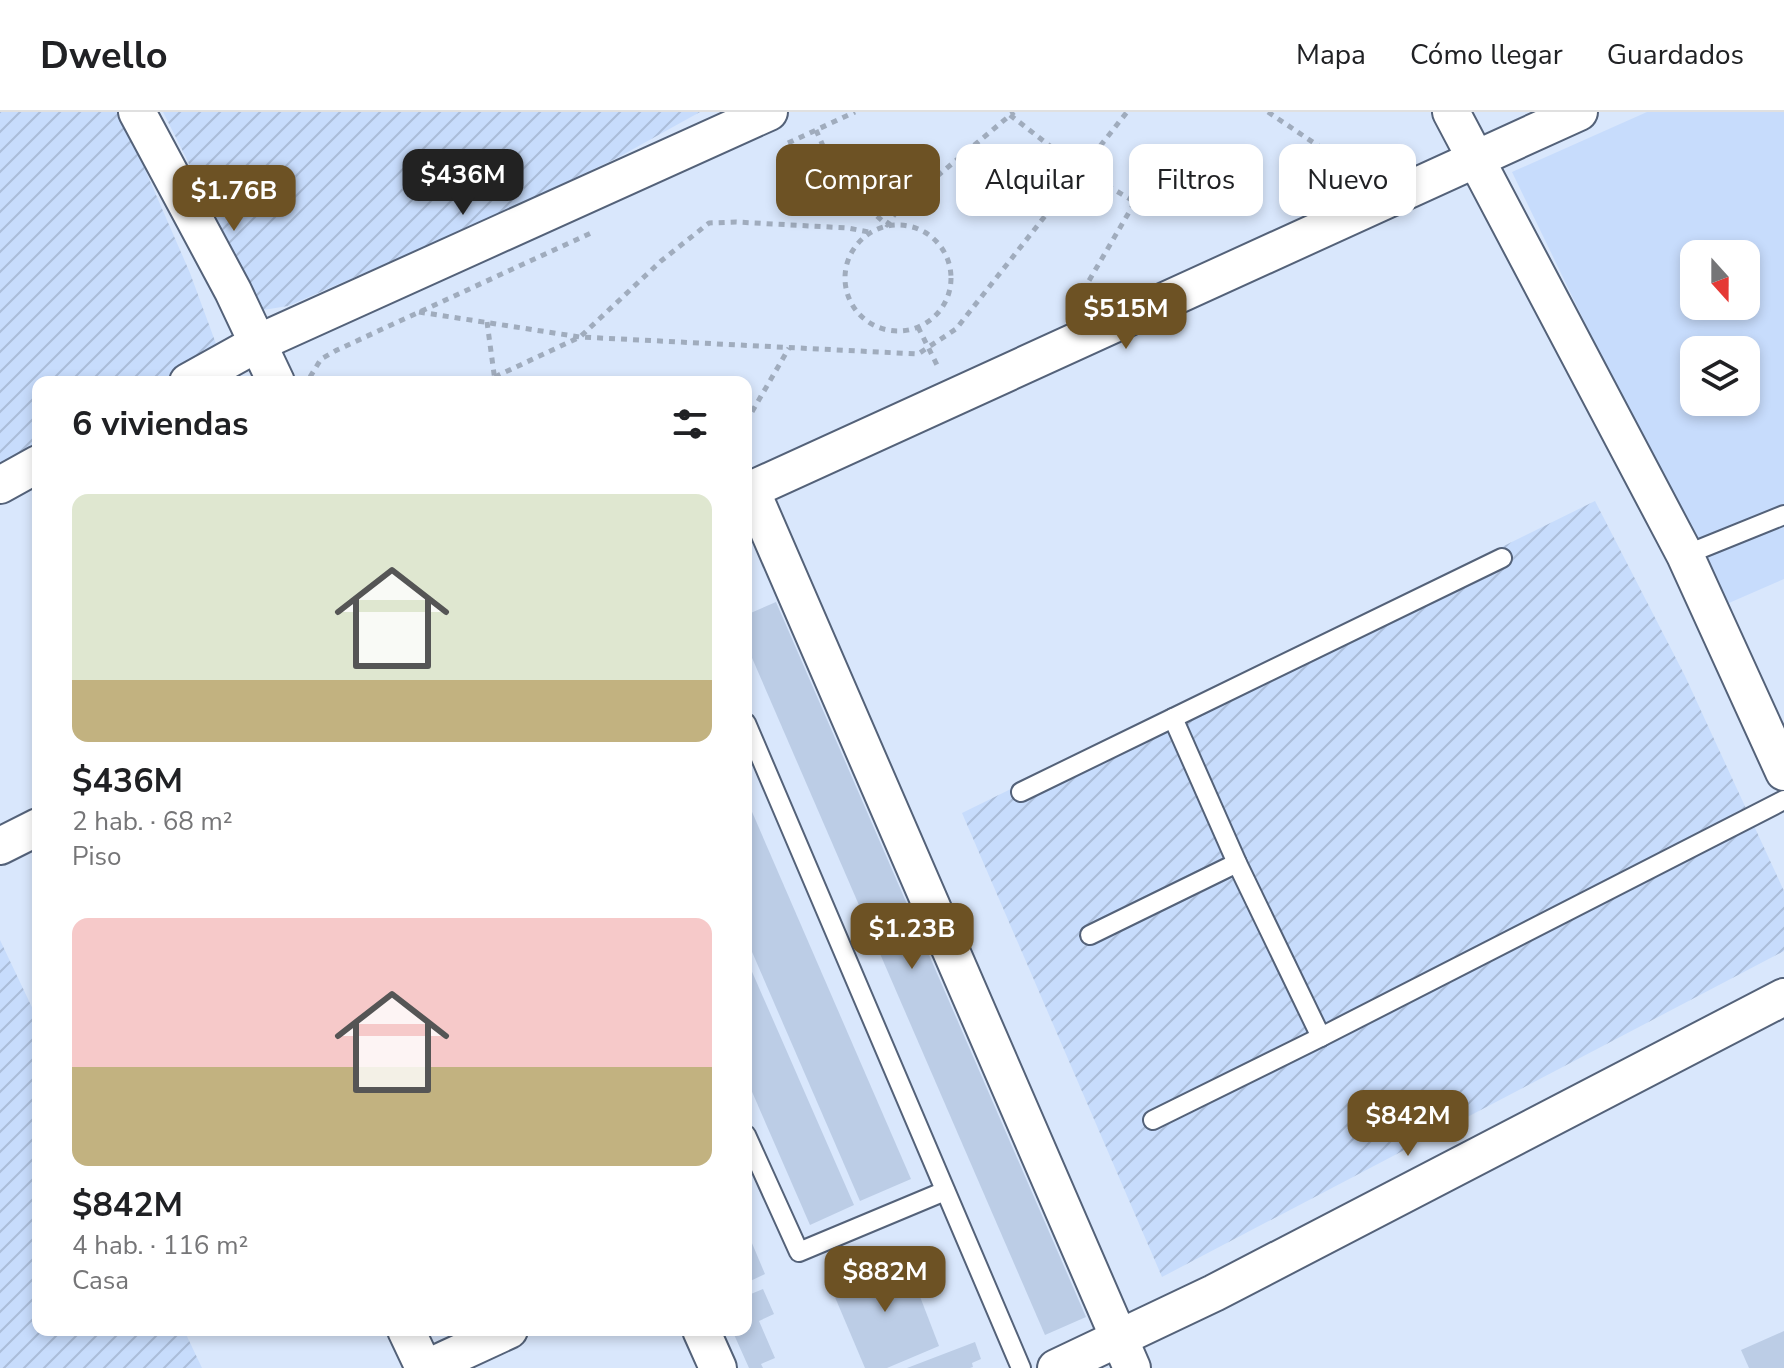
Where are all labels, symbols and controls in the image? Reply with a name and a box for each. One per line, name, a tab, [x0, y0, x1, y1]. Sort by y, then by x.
text: Dwello	[40, 30, 168, 81]
text: Mapa	[1296, 36, 1366, 74]
text: Cómo llegar	[1410, 36, 1563, 74]
text: Guardados	[1607, 36, 1744, 74]
chip: Comprar	[776, 144, 940, 216]
chip: Alquilar	[956, 144, 1113, 216]
chip: Filtros	[1129, 144, 1263, 216]
chip: Nuevo	[1279, 144, 1416, 216]
pin: $436M	[407, 149, 519, 217]
text: $436M	[421, 157, 505, 192]
pin: $1.76B	[169, 165, 299, 233]
text: $1.76B	[191, 173, 277, 208]
north arrow	[1680, 240, 1760, 320]
map controls	[1680, 240, 1760, 416]
pin: $515M	[1070, 283, 1182, 351]
text: $515M	[1084, 291, 1168, 326]
button: layers	[1680, 336, 1760, 416]
text: 6 viviendas	[72, 401, 249, 447]
icon: filters	[668, 402, 712, 446]
icon: home	[320, 546, 464, 690]
text: $436M	[72, 758, 183, 804]
text: 2 hab. · 68 m²	[72, 804, 233, 839]
text: Piso	[72, 839, 121, 874]
pin: $1.23B	[847, 903, 977, 971]
text: $1.23B	[869, 911, 955, 946]
icon: home	[320, 970, 464, 1114]
pin: $842M	[1352, 1090, 1464, 1158]
text: $842M	[1366, 1098, 1450, 1133]
text: $842M	[72, 1182, 183, 1228]
text: 4 hab. · 116 m²	[72, 1228, 248, 1263]
pin: $882M	[829, 1246, 941, 1314]
text: $882M	[843, 1254, 927, 1289]
text: Casa	[72, 1263, 129, 1298]

